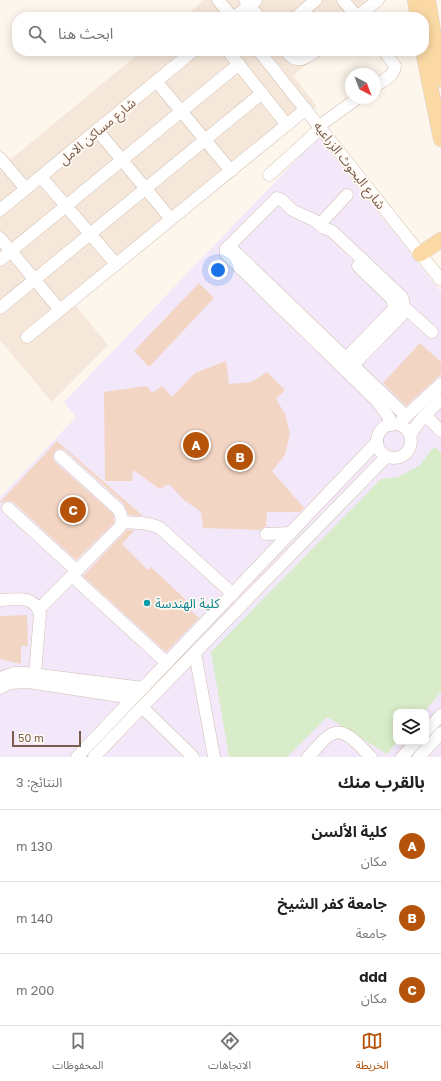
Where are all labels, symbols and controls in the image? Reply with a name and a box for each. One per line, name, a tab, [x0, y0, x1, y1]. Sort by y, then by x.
search box	[12, 12, 429, 56]
icon: search	[26, 23, 48, 45]
text: ابحث هنا	[58, 24, 113, 42]
north arrow	[345, 68, 381, 104]
street label: شارع مساكن الامل	[55, 94, 141, 170]
street label: شارع البحوث الزراعيه	[308, 118, 389, 214]
your location	[208, 260, 228, 280]
pin: A	[183, 430, 209, 460]
pin: B	[227, 442, 253, 472]
pin: C	[60, 495, 86, 525]
place label: كلية الهندسة	[155, 595, 220, 612]
marker: كلية الهندسة	[142, 598, 152, 608]
map controls	[393, 709, 429, 745]
button: layers	[393, 709, 429, 745]
scale bar	[12, 729, 81, 748]
text: 50 m	[18, 731, 44, 744]
text: بالقرب منك	[338, 771, 425, 792]
text: النتائج: 3	[16, 774, 62, 790]
text: كلية الألسن	[311, 822, 387, 840]
text: 130 m	[16, 838, 53, 854]
text: A	[407, 838, 417, 854]
text: مكان	[361, 853, 387, 869]
text: جامعة كفر الشيخ	[277, 894, 387, 912]
text: 140 m	[16, 910, 53, 926]
text: B	[407, 910, 417, 926]
text: جامعة	[356, 925, 387, 941]
text: ddd	[359, 967, 387, 985]
text: 200 m	[16, 982, 54, 998]
text: C	[407, 982, 417, 998]
text: مكان	[361, 990, 387, 1006]
tab: المحفوظات	[52, 1030, 103, 1077]
tab: الاتجاهات	[208, 1030, 251, 1077]
tab: الخريطة	[356, 1030, 389, 1077]

